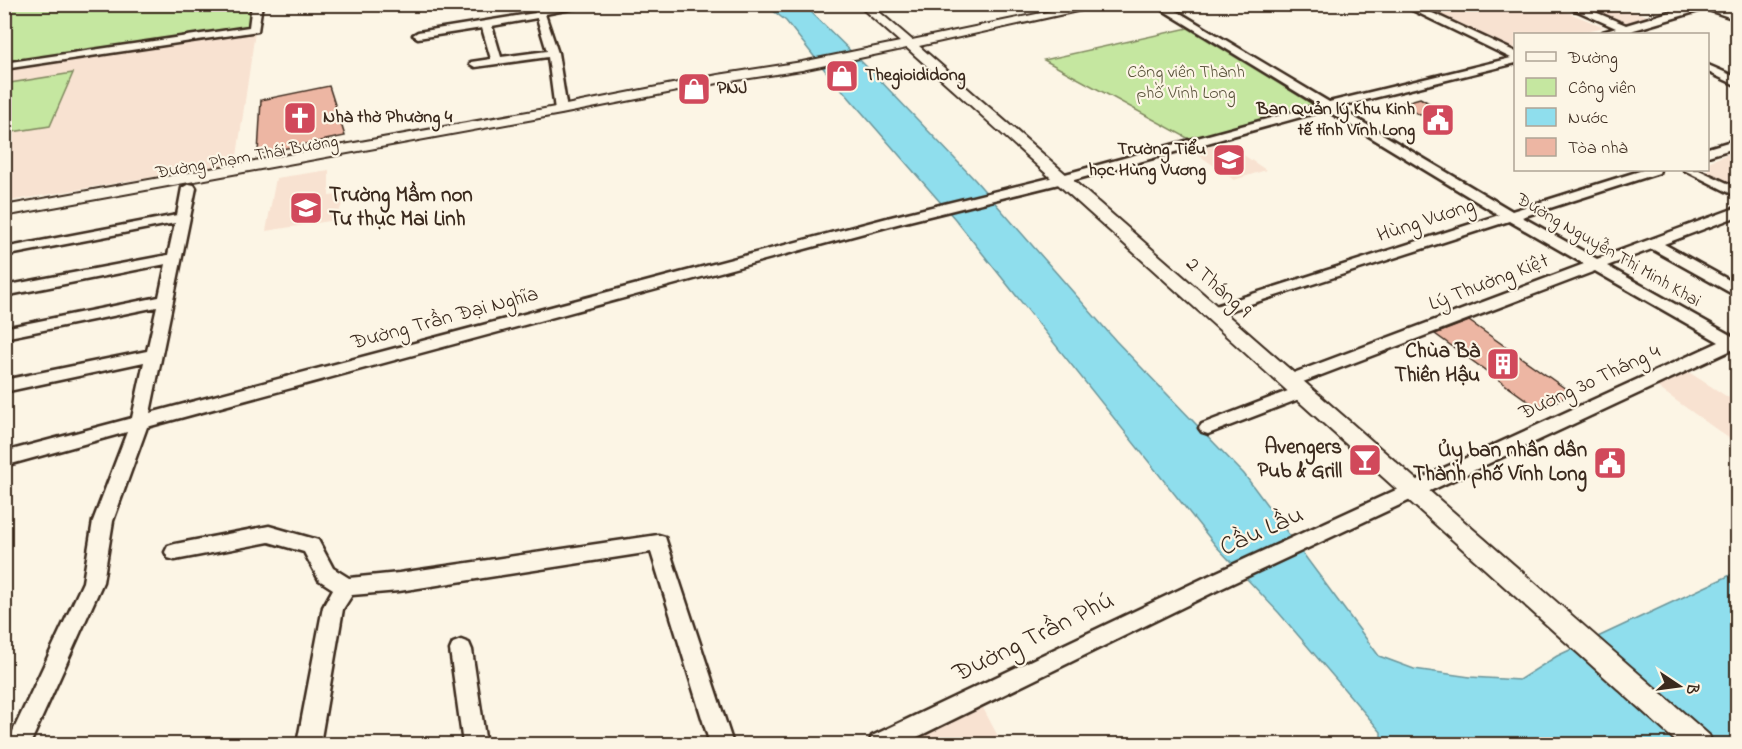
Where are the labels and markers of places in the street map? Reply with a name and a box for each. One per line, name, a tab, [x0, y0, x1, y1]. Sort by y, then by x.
shop icon: Thegioididong	[824, 58, 860, 94]
place label: Thegioididong	[865, 63, 966, 90]
shop icon: PNJ	[676, 71, 712, 107]
place label: PNJ	[717, 76, 747, 102]
place label: Ban Quản lý Khu Kinh tế tỉnh Vĩnh Long	[1256, 97, 1415, 145]
church icon: Nhà thờ Phường 4	[282, 100, 318, 136]
public building icon: Ban Quản lý Khu Kinh tế tỉnh Vĩnh Long	[1420, 102, 1456, 138]
place label: Nhà thờ Phường 4	[323, 105, 453, 132]
place label: Trường Tiểu học Hùng Vương	[1088, 137, 1206, 185]
school or university icon: Trường Tiểu học Hùng Vương	[1211, 142, 1247, 178]
place label: Trường Mầm non Tư thục Mai Linh	[329, 181, 473, 235]
school or university icon: Trường Mầm non Tư thục Mai Linh	[288, 190, 324, 226]
place label: Chùa Bà Thiên Hậu	[1394, 337, 1480, 391]
building icon: Chùa Bà Thiên Hậu	[1485, 346, 1521, 382]
place label: Avengers Pub & Grill	[1257, 433, 1342, 487]
place label: Ủy ban nhân dân Thành phố Vĩnh Long	[1413, 436, 1587, 492]
bar icon: Avengers Pub & Grill	[1347, 442, 1383, 478]
public building icon: Ủy ban nhân dân Thành phố Vĩnh Long	[1592, 445, 1628, 481]

